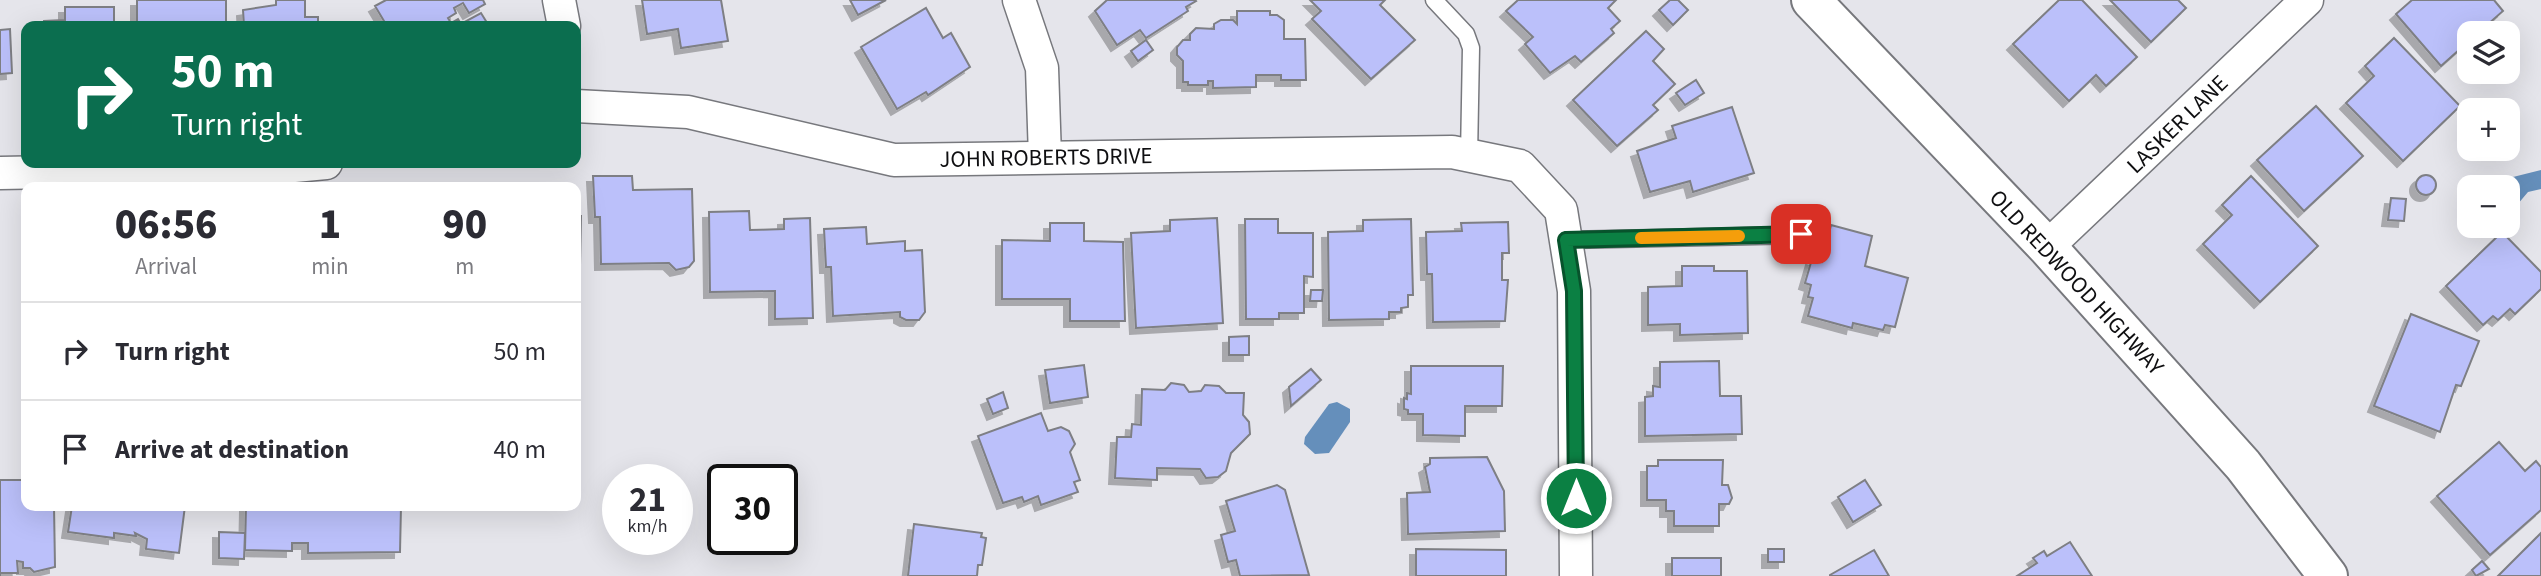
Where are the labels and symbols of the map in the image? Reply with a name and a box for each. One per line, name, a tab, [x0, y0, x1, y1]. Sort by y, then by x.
street label: LASKER LANE	[2119, 67, 2236, 181]
street label: JOHN ROBERTS DRIVE	[939, 139, 1153, 176]
street label: OLD REDWOOD HIGHWAY	[1982, 182, 2172, 383]
pin	[1771, 204, 1831, 264]
position arrow	[1539, 461, 1613, 535]
speed limit sign: 30	[707, 464, 798, 555]

